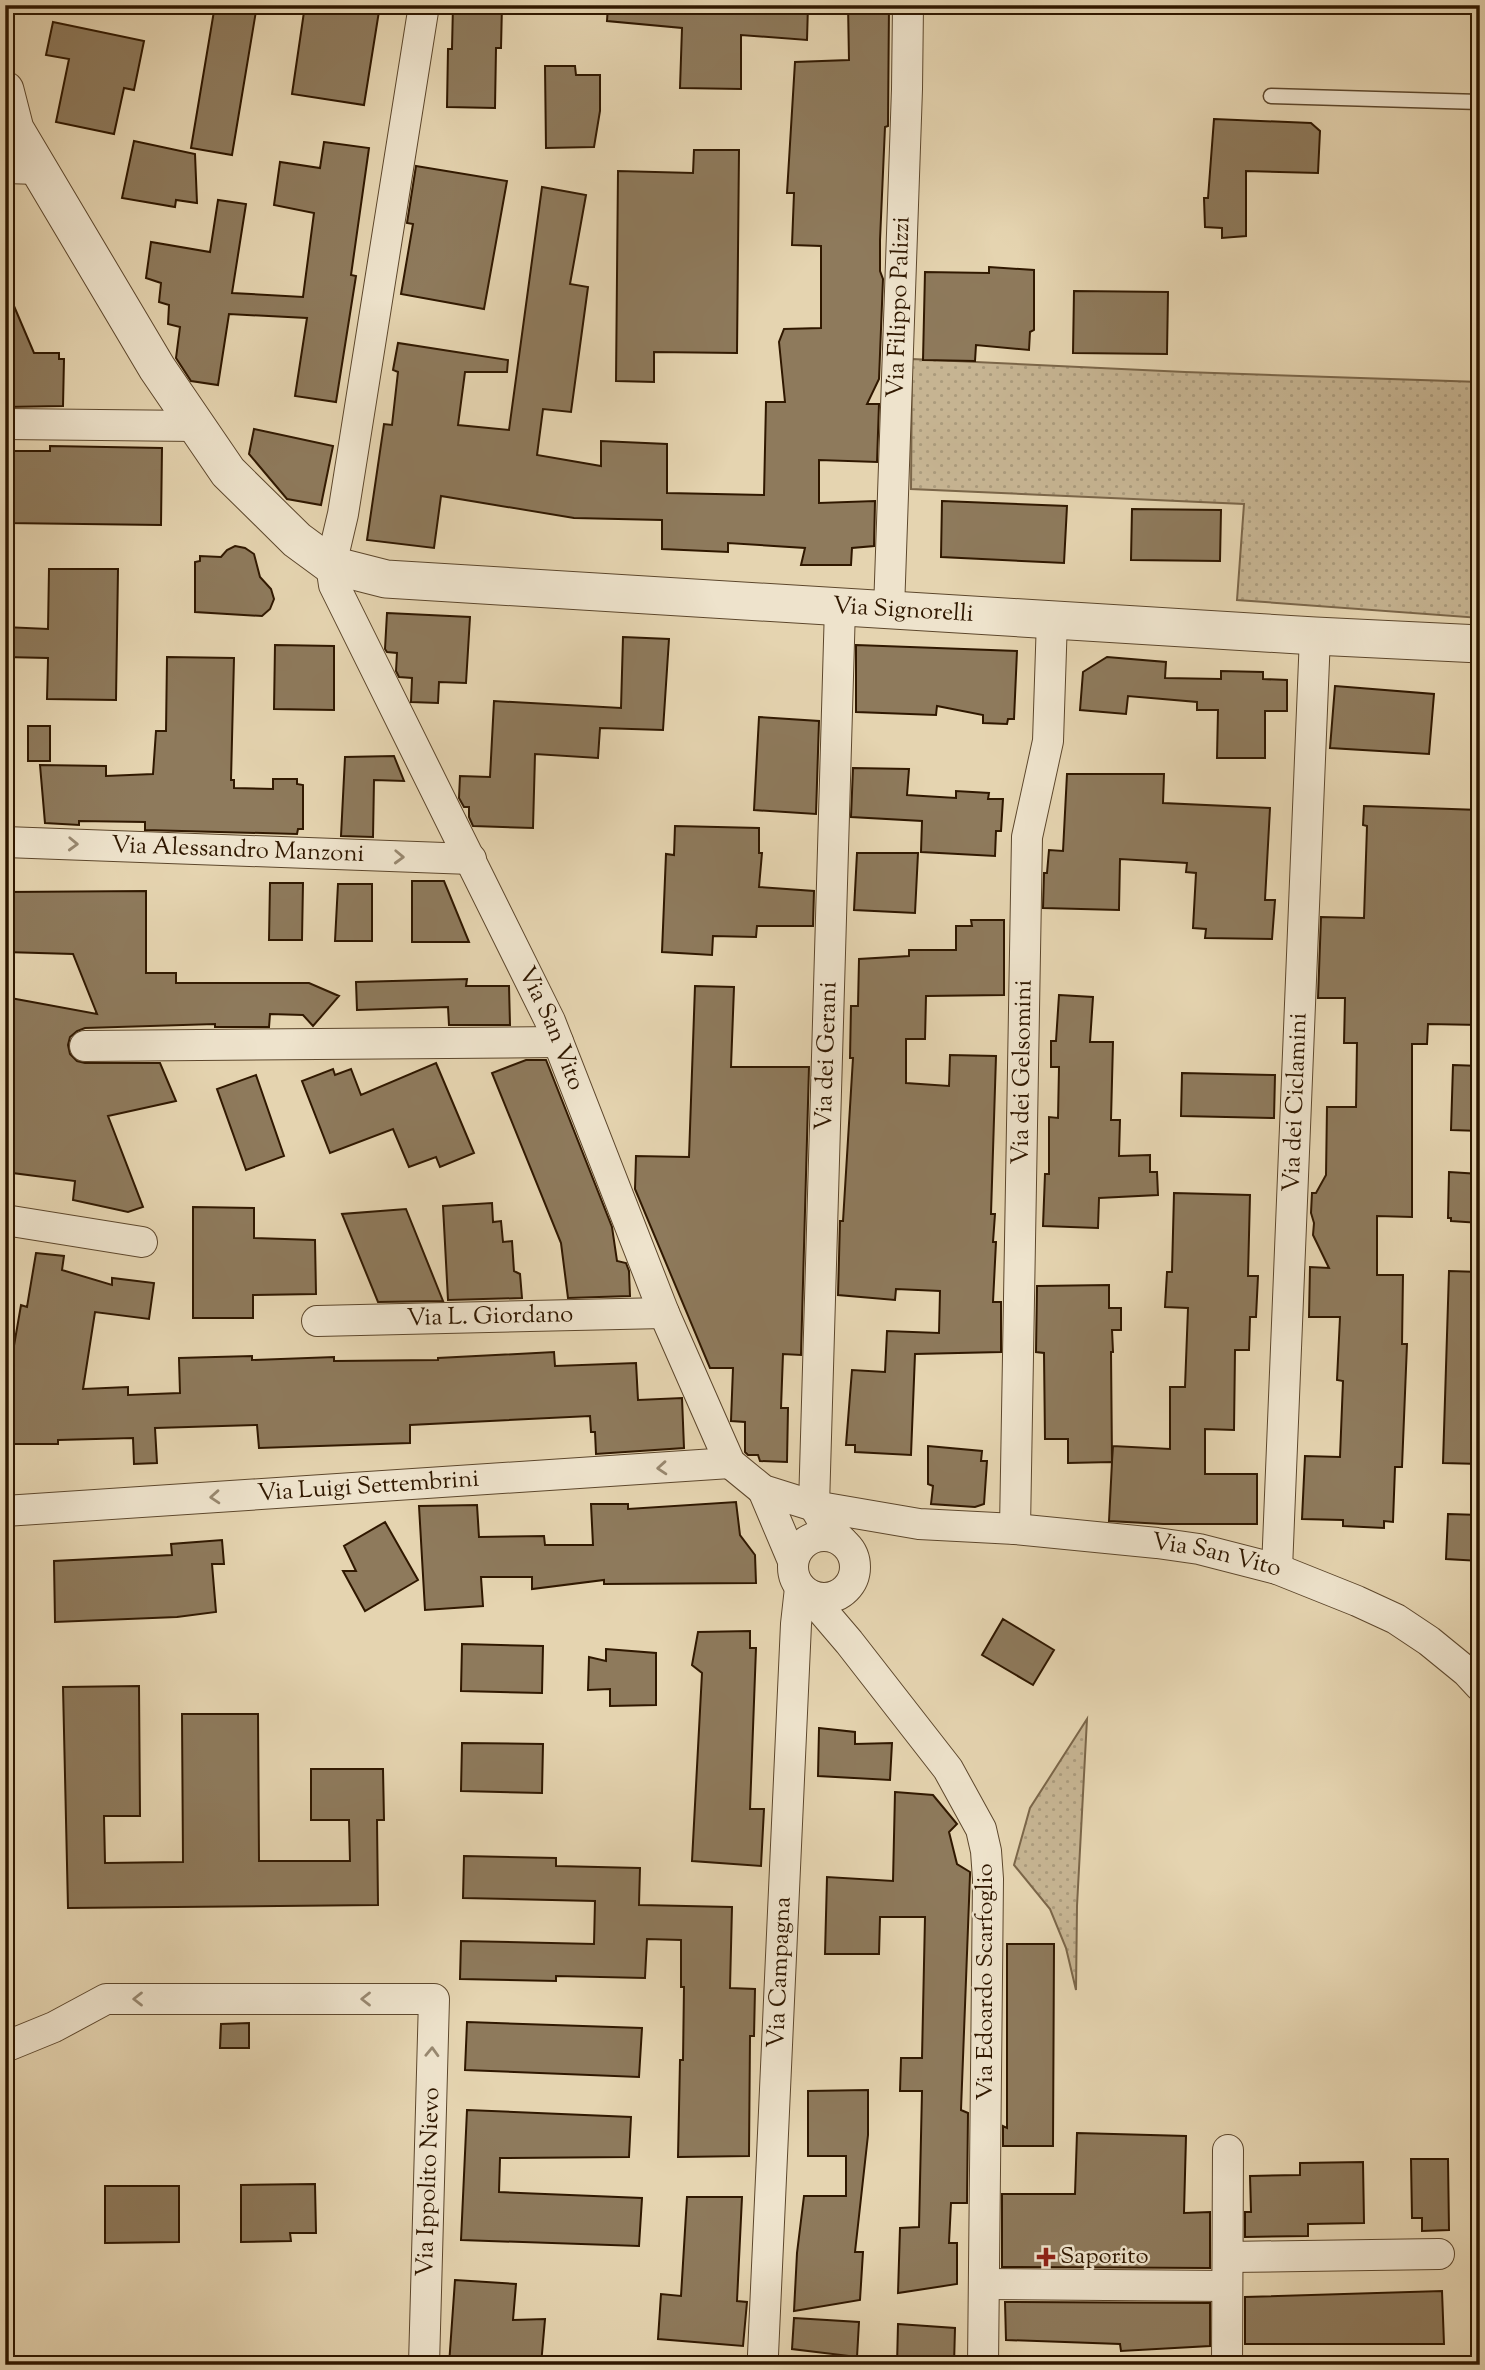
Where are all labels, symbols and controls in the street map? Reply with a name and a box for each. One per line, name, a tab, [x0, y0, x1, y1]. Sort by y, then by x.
street label: Via Filippo Palizzi	[879, 216, 920, 399]
street label: Via Signorelli	[832, 589, 975, 632]
street label: Via Alessandro Manzoni	[111, 829, 365, 872]
one-way arrow	[68, 837, 79, 852]
one-way arrow	[393, 849, 404, 864]
street label: Via San Vito	[509, 961, 592, 1095]
street label: Via dei Gelsomini	[1004, 979, 1042, 1165]
street label: Via dei Gerani	[807, 981, 847, 1131]
street label: Via dei Ciclamini	[1275, 1012, 1317, 1193]
street label: Via L. Giordano	[406, 1298, 574, 1336]
one-way arrow	[657, 1460, 668, 1475]
street label: Via Luigi Settembrini	[256, 1463, 480, 1511]
one-way arrow	[210, 1490, 221, 1505]
street label: Via San Vito	[1149, 1525, 1285, 1586]
street label: Via Edoardo Scarfoglio	[969, 1863, 1003, 2101]
street label: Via Campagna	[760, 1896, 801, 2049]
one-way arrow	[132, 1991, 143, 2007]
one-way arrow	[360, 1991, 370, 2007]
one-way arrow	[425, 2046, 440, 2057]
street label: Via Ippolito Nievo	[409, 2087, 449, 2277]
place label: Saporito	[1060, 2240, 1149, 2274]
marker: Saporito	[1038, 2249, 1054, 2265]

